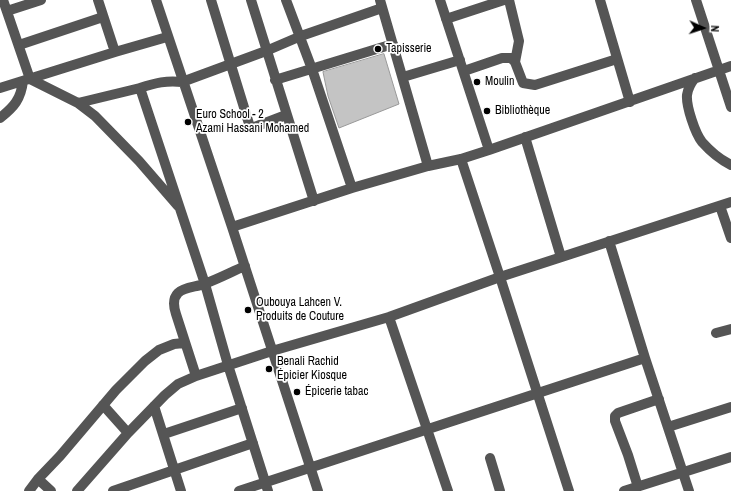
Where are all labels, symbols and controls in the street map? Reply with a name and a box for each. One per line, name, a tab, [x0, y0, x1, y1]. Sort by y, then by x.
north arrow	[683, 8, 723, 48]
text: N	[708, 25, 722, 32]
place label: Tapisserie	[386, 42, 432, 56]
marker: Tapisserie	[373, 44, 383, 54]
place label: Moulin	[485, 75, 515, 89]
marker: Moulin	[472, 77, 482, 87]
place label: Bibliothèque	[495, 104, 550, 118]
marker: Bibliothèque	[482, 106, 492, 116]
place label: Euro School - 2 Azami Hassani Mohamed	[196, 108, 309, 136]
marker: Euro School - 2 Azami Hassani Mohamed	[183, 117, 193, 127]
place label: Oubouya Lahcen V. Produits de Couture	[256, 296, 344, 324]
marker: Oubouya Lahcen V. Produits de Couture	[243, 305, 253, 315]
place label: Benali Rachid Épicier Kiosque	[277, 355, 347, 383]
marker: Benali Rachid Épicier Kiosque	[264, 364, 274, 374]
place label: Épicerie tabac	[305, 385, 368, 399]
marker: Épicerie tabac	[292, 387, 302, 397]

